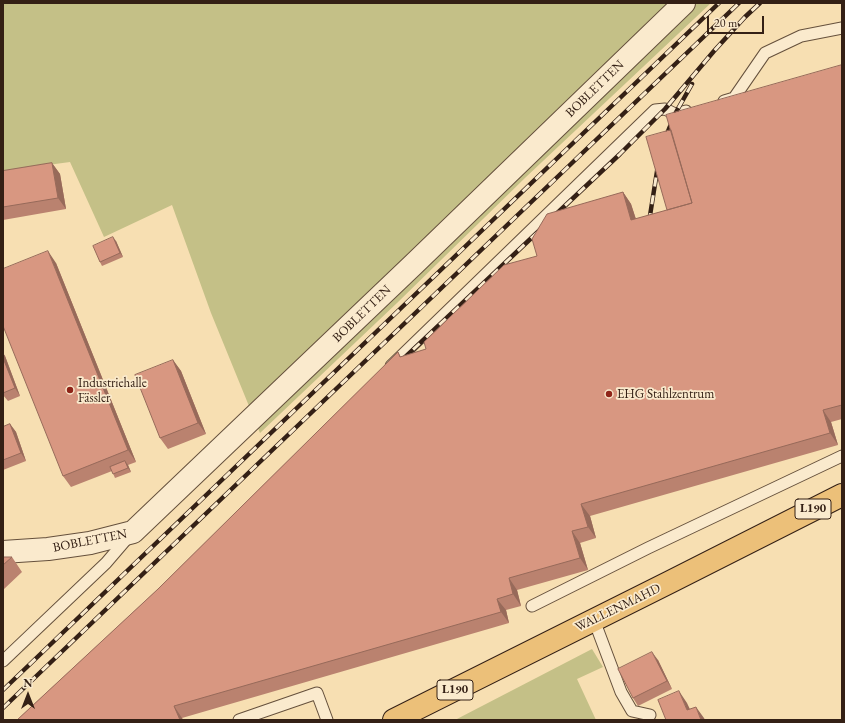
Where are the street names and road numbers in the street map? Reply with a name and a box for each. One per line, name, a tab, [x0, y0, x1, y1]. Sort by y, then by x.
street label: BOBLETTEN	[563, 57, 627, 121]
street label: BOBLETTEN	[330, 282, 394, 346]
road number: L190	[795, 499, 831, 519]
street label: BOBLETTEN	[52, 526, 128, 556]
street label: WALLENMAHD	[573, 581, 663, 635]
road number: L190	[437, 680, 473, 700]

